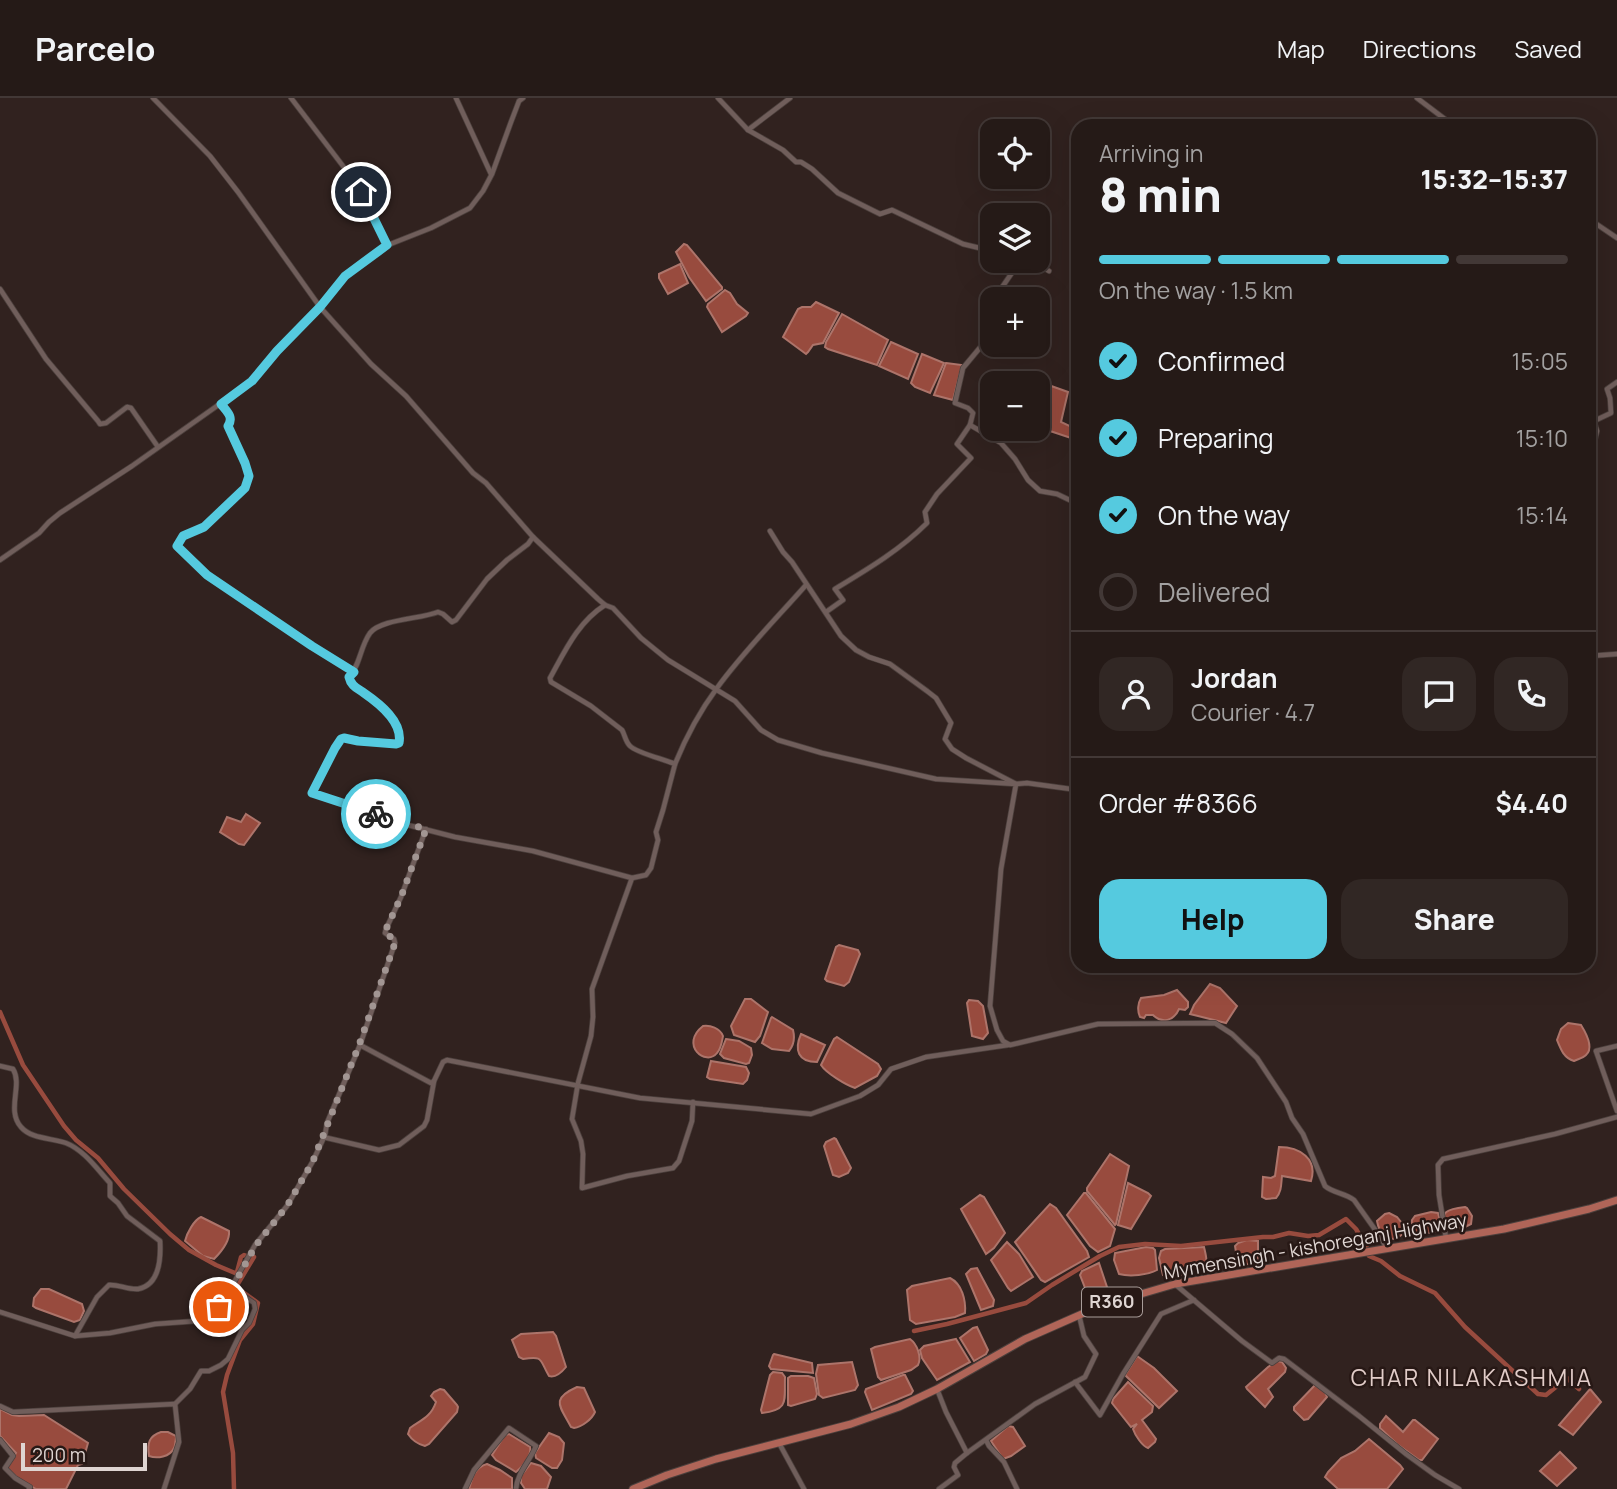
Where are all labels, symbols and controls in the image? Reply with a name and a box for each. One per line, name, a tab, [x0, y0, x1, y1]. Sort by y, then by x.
text: Parcelo	[35, 26, 156, 71]
text: Map	[1277, 32, 1325, 65]
text: Directions	[1363, 32, 1476, 65]
text: Saved	[1514, 32, 1582, 65]
map controls	[980, 119, 1050, 441]
button: locate	[980, 119, 1050, 189]
text: Arriving in	[1099, 137, 1204, 169]
text: 15:32–15:37	[1421, 161, 1568, 197]
pin	[331, 162, 391, 222]
text: 8 min	[1099, 163, 1222, 226]
icon: home	[342, 173, 380, 211]
button: layers	[980, 203, 1050, 273]
text: On the way · 1.5 km	[1099, 274, 1293, 306]
button: +	[980, 287, 1050, 357]
icon: check	[1099, 342, 1137, 380]
text: Confirmed	[1158, 343, 1285, 379]
text: 15:05	[1512, 345, 1568, 377]
button: −	[980, 371, 1050, 441]
icon: check	[1099, 419, 1137, 457]
text: Preparing	[1158, 420, 1274, 456]
text: 15:10	[1516, 422, 1568, 454]
icon: check	[1099, 496, 1137, 534]
text: On the way	[1158, 497, 1290, 533]
text: 15:14	[1516, 499, 1568, 531]
text: Delivered	[1158, 574, 1270, 610]
button: person	[1099, 657, 1173, 731]
button: chat	[1402, 657, 1476, 731]
button: phone	[1494, 657, 1568, 731]
text: Jordan	[1191, 660, 1277, 696]
text: Courier · 4.7	[1191, 696, 1315, 728]
courier	[341, 779, 411, 849]
text: Order #8366	[1099, 785, 1258, 821]
text: $4.40	[1496, 785, 1568, 821]
icon: bike	[357, 795, 395, 833]
button: Help	[1099, 879, 1327, 959]
button: Share	[1341, 879, 1568, 959]
street label: Mymensingh - kishoreganj Highway	[1161, 1206, 1469, 1286]
pin	[189, 1277, 249, 1337]
icon: bag	[200, 1288, 238, 1326]
road number: R360	[1082, 1288, 1142, 1316]
district label: CHAR NILAKASHMIA	[1351, 1361, 1593, 1393]
scale bar	[21, 1440, 147, 1472]
text: 200 m	[32, 1442, 86, 1468]

